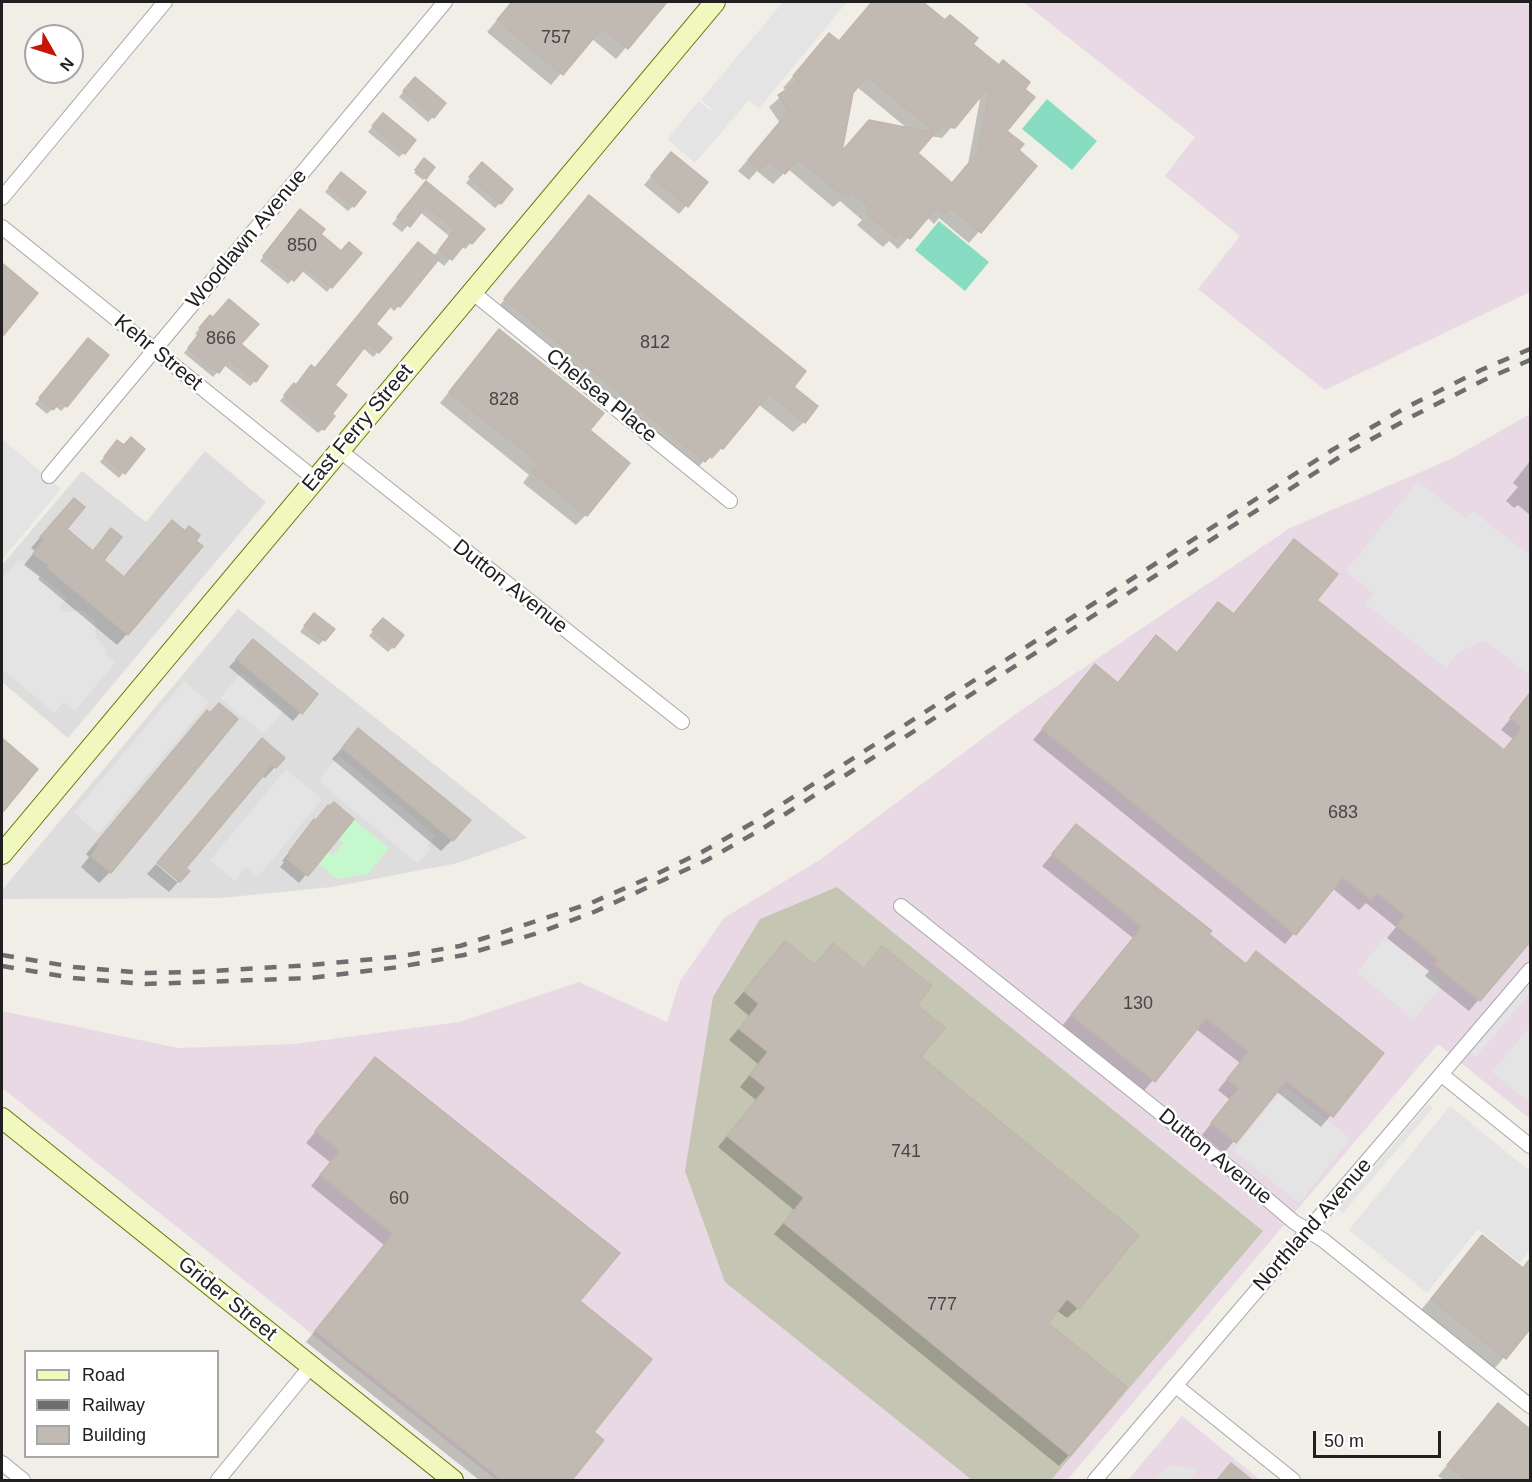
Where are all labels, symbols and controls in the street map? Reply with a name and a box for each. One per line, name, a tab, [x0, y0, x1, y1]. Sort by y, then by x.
north arrow	[24, 24, 84, 84]
house number: 757	[541, 27, 571, 49]
text: N	[57, 55, 77, 74]
street label: Woodlawn Avenue	[181, 164, 313, 314]
house number: 850	[287, 235, 317, 257]
street label: Kehr Street	[109, 310, 207, 396]
house number: 866	[206, 328, 236, 350]
house number: 812	[640, 332, 670, 354]
street label: Chelsea Place	[540, 344, 662, 448]
street label: East Ferry Street	[297, 359, 419, 497]
house number: 828	[489, 389, 519, 411]
street label: Dutton Avenue	[448, 534, 572, 640]
house number: 683	[1328, 802, 1358, 824]
house number: 130	[1123, 993, 1153, 1015]
street label: Dutton Avenue	[1153, 1104, 1277, 1210]
house number: 741	[891, 1141, 921, 1163]
street label: Northland Avenue	[1248, 1153, 1378, 1297]
house number: 60	[389, 1188, 409, 1210]
street label: Grider Street	[172, 1251, 282, 1347]
house number: 777	[927, 1294, 957, 1316]
legend	[24, 1350, 219, 1458]
text: Road	[82, 1365, 125, 1385]
text: Railway	[82, 1395, 145, 1415]
scale bar	[1316, 1419, 1444, 1457]
text: Building	[82, 1425, 146, 1445]
text: 50 m	[1324, 1431, 1364, 1451]

